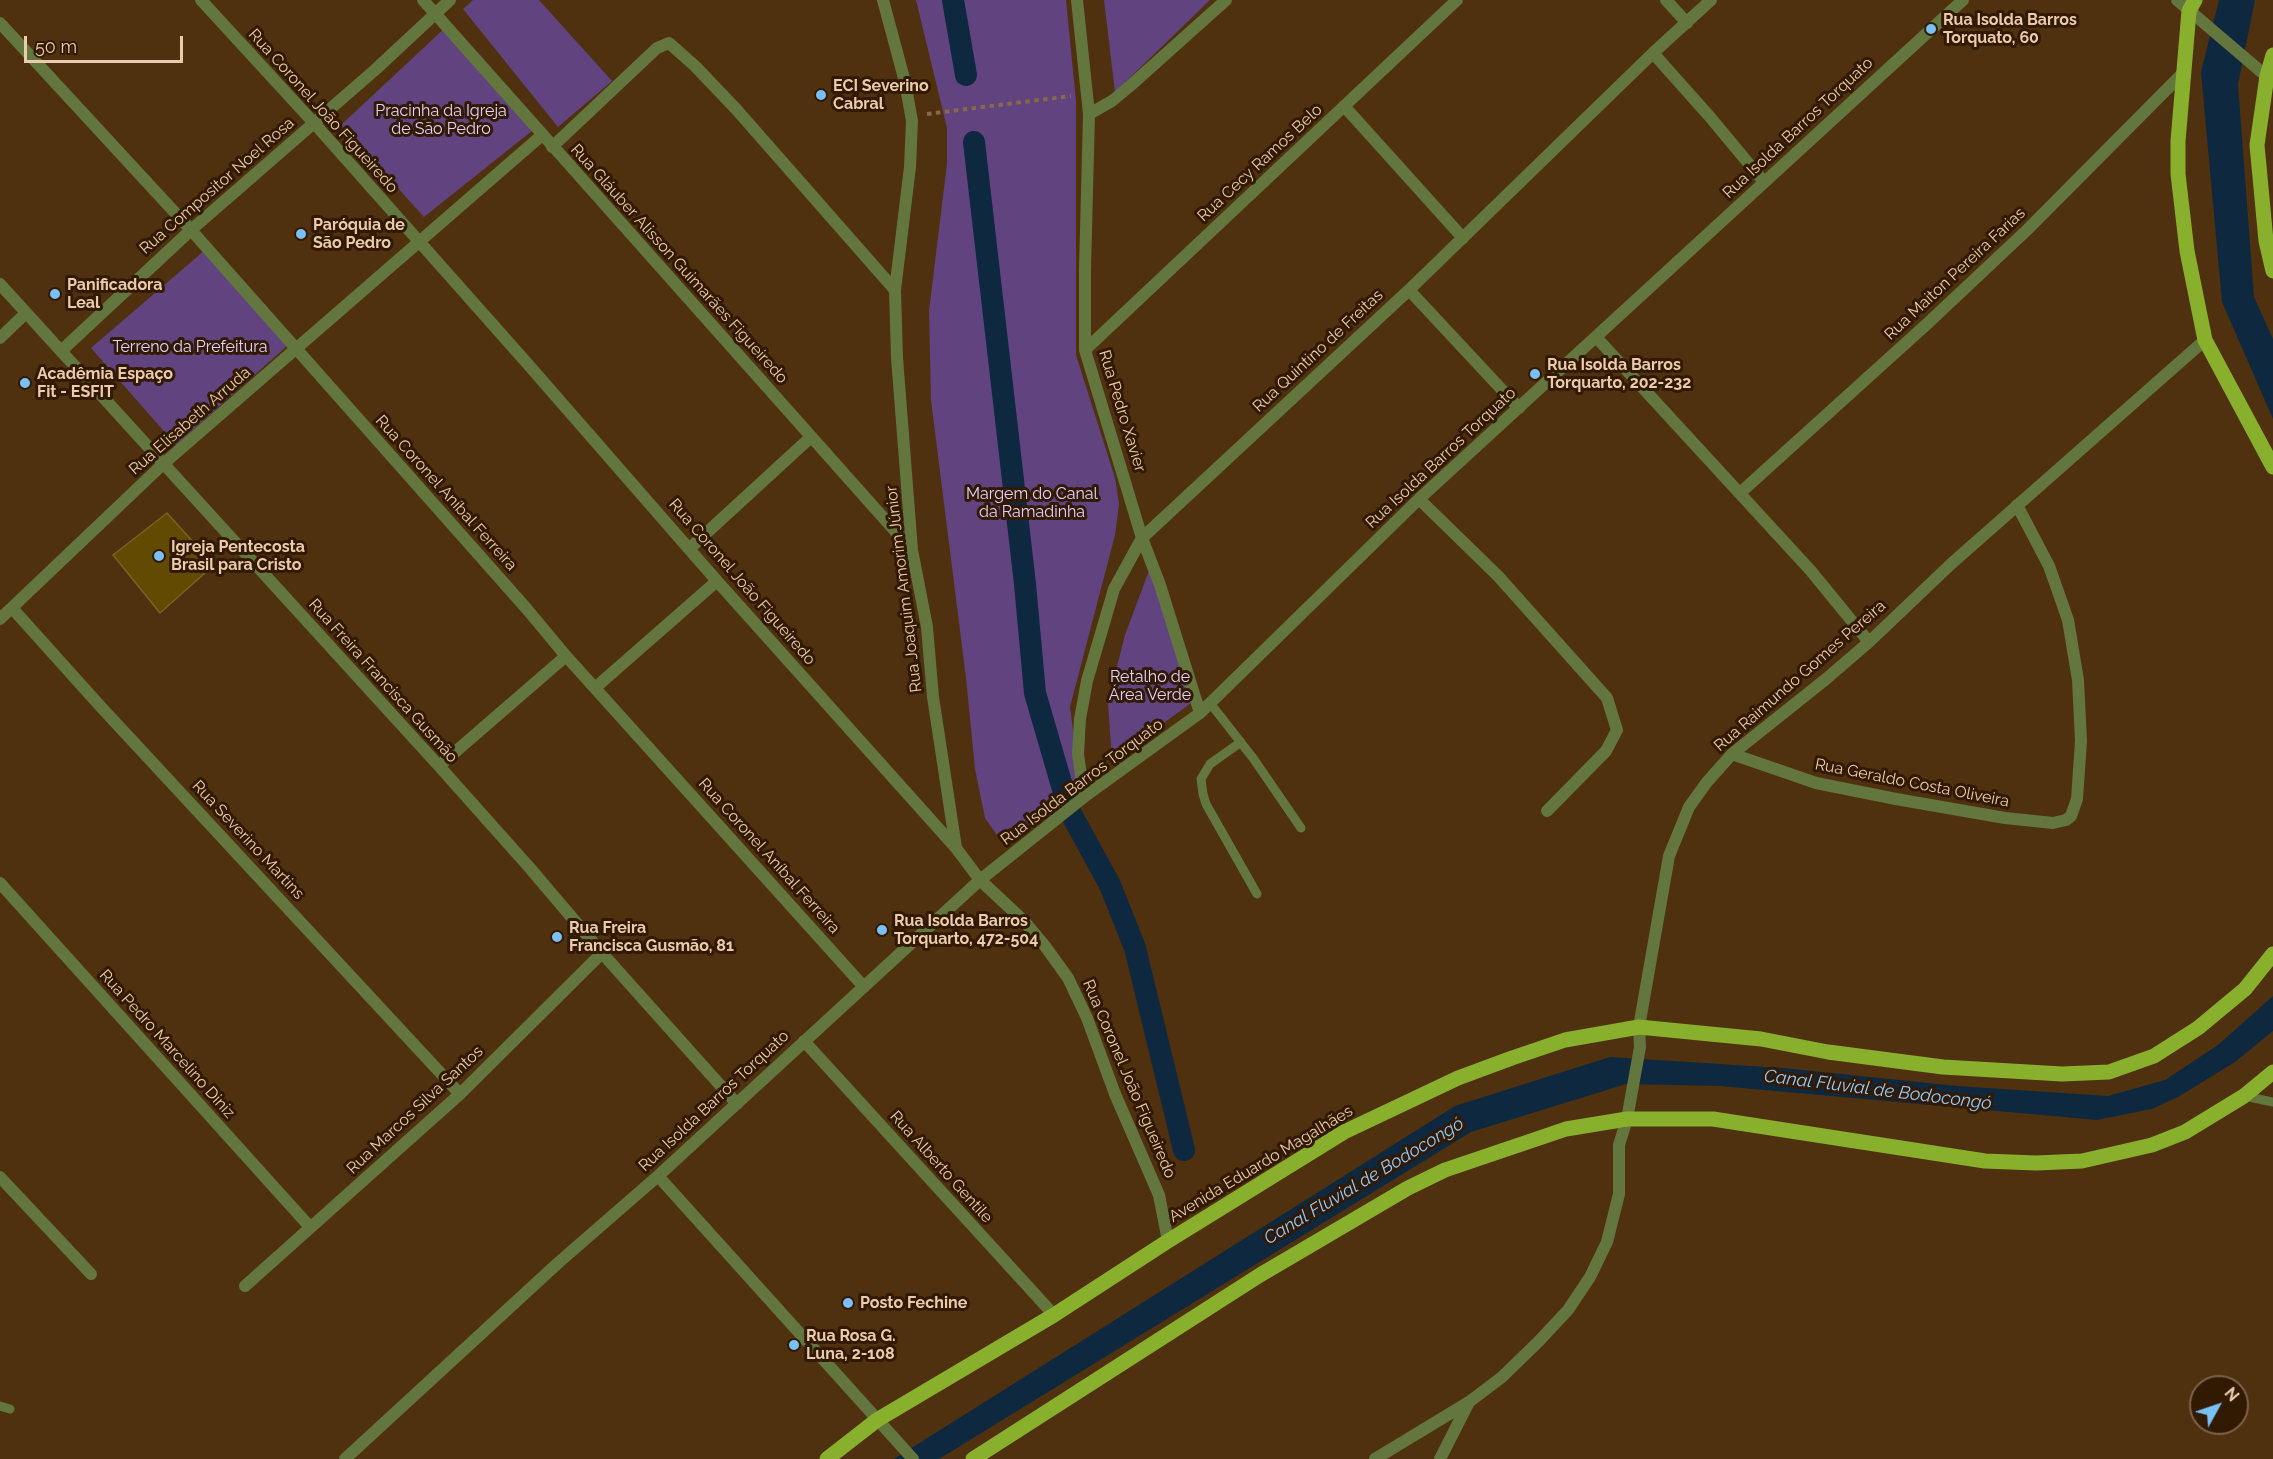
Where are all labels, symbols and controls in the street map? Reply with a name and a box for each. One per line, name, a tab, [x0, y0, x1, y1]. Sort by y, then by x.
place label: Rua Isolda Barros Torquato, 60	[1943, 10, 2077, 48]
marker: Rua Isolda Barros Torquato, 60	[1924, 22, 1938, 36]
scale bar	[27, 24, 186, 62]
street label: Rua Coronel João Figueiredo	[244, 25, 402, 197]
text: 50 m	[35, 36, 77, 57]
street label: Rua Isolda Barros Torquato	[1719, 53, 1877, 203]
place label: ECI Severino Cabral	[833, 76, 929, 114]
marker: ECI Severino Cabral	[814, 88, 828, 102]
street label: Rua Cecy Ramos Belo	[1194, 100, 1326, 226]
park label: Pracinha da Igreja de São Pedro	[375, 101, 507, 139]
street label: Rua Compositor Noel Rosa	[136, 114, 298, 258]
street label: Rua Gláuber Alisson Guimarães Figueiredo	[566, 140, 792, 388]
street label: Rua Maiton Pereira Farias	[1881, 204, 2029, 344]
place label: Paróquia de São Pedro	[313, 215, 405, 253]
marker: Paróquia de São Pedro	[294, 227, 308, 241]
place label: Panificadora Leal	[67, 275, 162, 313]
street label: Rua Quintino de Freitas	[1249, 286, 1387, 416]
marker: Panificadora Leal	[48, 287, 62, 301]
park label: Terreno da Prefeitura	[112, 337, 268, 357]
street label: Rua Pedro Xavier	[1094, 348, 1150, 474]
place label: Rua Isolda Barros Torquarto, 202-232	[1547, 355, 1691, 393]
street label: Rua Elisabeth Arruda	[125, 363, 255, 479]
place label: Acadêmia Espaço Fit - ESFIT	[37, 364, 173, 402]
marker: Rua Isolda Barros Torquarto, 202-232	[1528, 367, 1542, 381]
marker: Acadêmia Espaço Fit - ESFIT	[18, 376, 32, 390]
street label: Rua Isolda Barros Torquato	[1362, 383, 1520, 533]
street label: Rua Coronel Aníbal Ferreira	[371, 411, 521, 575]
park label: Margem do Canal da Ramadinha	[966, 484, 1098, 522]
street label: Rua Joaquim Amorim Júnior	[882, 485, 926, 693]
street label: Rua Coronel João Figueiredo	[665, 495, 819, 669]
place label: Igreja Pentecosta Brasil para Cristo	[171, 537, 305, 575]
marker: Igreja Pentecosta Brasil para Cristo	[152, 549, 166, 563]
street label: Rua Freira Francisca Gusmão	[304, 595, 462, 767]
street label: Rua Raimundo Gomes Pereira	[1710, 596, 1890, 756]
park label: Retalho de Área Verde	[1109, 667, 1191, 705]
street label: Rua Isolda Barros Torquato	[997, 715, 1167, 849]
street label: Rua Geraldo Costa Oliveira	[1813, 755, 2011, 811]
street label: Rua Coronel Aníbal Ferreira	[694, 774, 844, 938]
street label: Rua Severino Martins	[188, 777, 308, 903]
place label: Rua Isolda Barros Torquarto, 472-504	[894, 911, 1038, 949]
place label: Rua Freira Francisca Gusmão, 81	[569, 918, 734, 956]
marker: Rua Isolda Barros Torquarto, 472-504	[875, 923, 889, 937]
marker: Rua Freira Francisca Gusmão, 81	[550, 930, 564, 944]
street label: Rua Pedro Marcelino Diniz	[95, 966, 239, 1122]
street label: Rua Coronel João Figueiredo	[1078, 977, 1180, 1181]
street label: Rua Isolda Barros Torquato	[635, 1026, 793, 1176]
street label: Rua Marcos Silva Santos	[343, 1042, 487, 1178]
water label: Canal Fluvial de Bodocongó	[1763, 1065, 1993, 1115]
street label: Avenida Eduardo Magalhães	[1166, 1101, 1356, 1227]
street label: Rua Alberto Gentile	[886, 1107, 996, 1227]
water label: Canal Fluvial de Bodocongó	[1260, 1113, 1468, 1249]
place label: Posto Fechine	[860, 1293, 967, 1313]
marker: Posto Fechine	[841, 1296, 855, 1310]
place label: Rua Rosa G. Luna, 2-108	[806, 1326, 896, 1364]
marker: Rua Rosa G. Luna, 2-108	[787, 1338, 801, 1352]
north arrow	[2189, 1375, 2249, 1435]
text: N	[2220, 1384, 2243, 1405]

